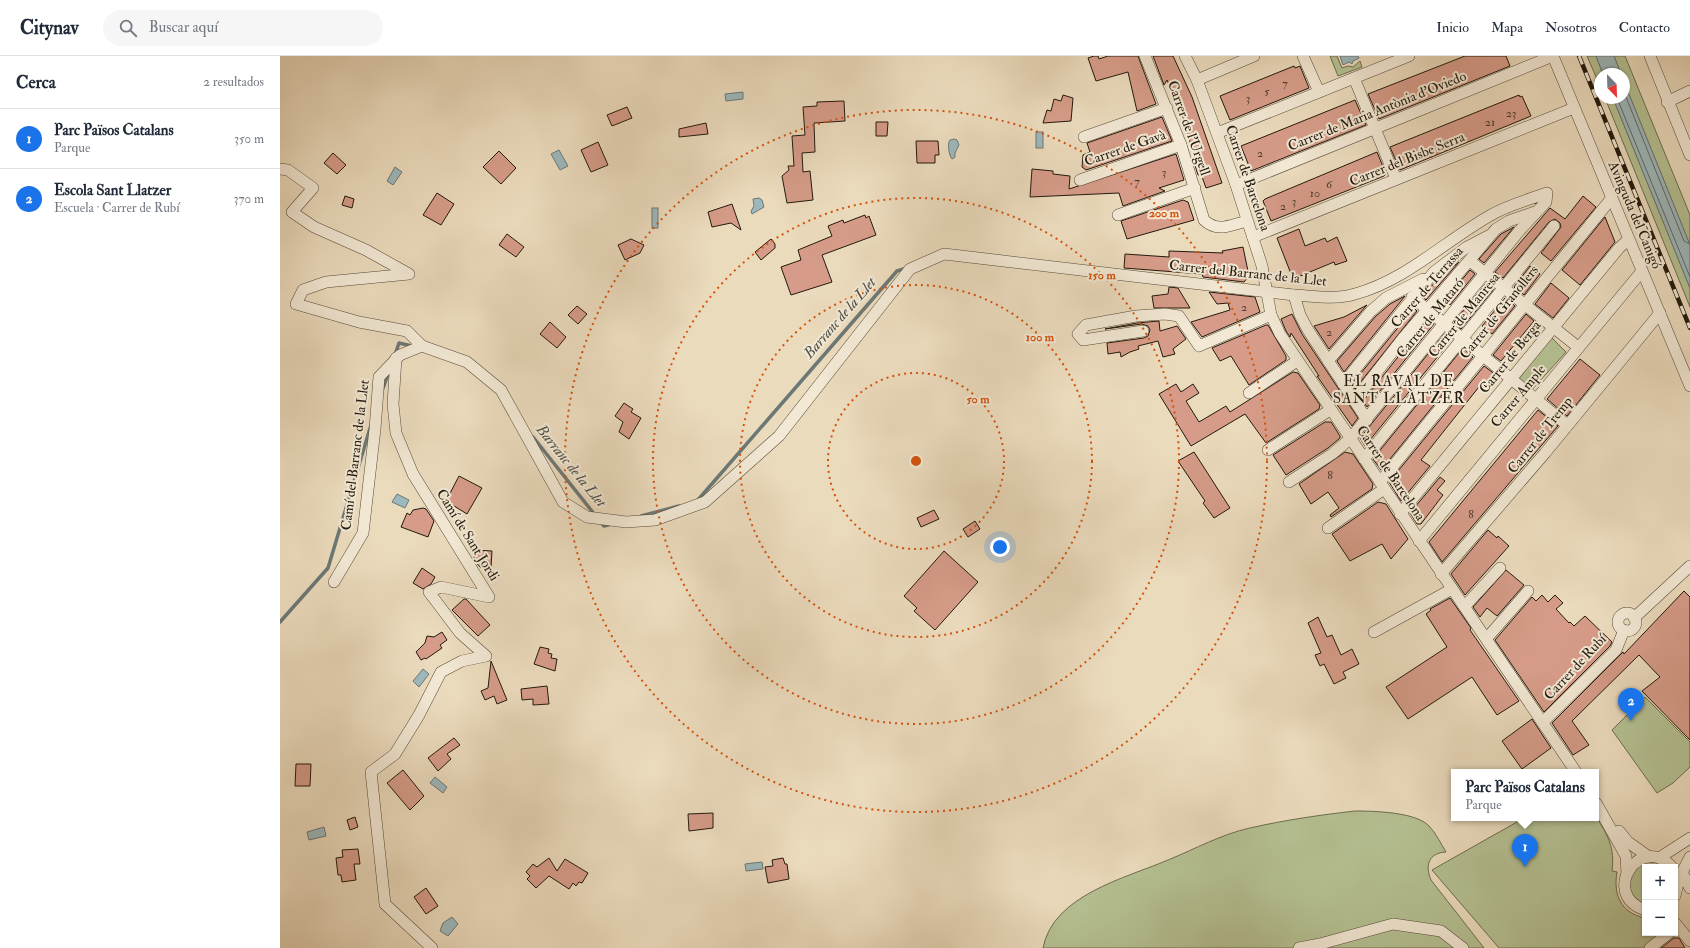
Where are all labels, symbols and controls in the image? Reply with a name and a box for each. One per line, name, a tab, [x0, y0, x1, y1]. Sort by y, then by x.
search box	[103, 10, 383, 46]
text: Citynav	[20, 16, 79, 40]
icon: search	[117, 17, 139, 39]
text: Buscar aquí	[149, 18, 218, 37]
text: Inicio	[1436, 19, 1469, 36]
text: Mapa	[1491, 19, 1523, 36]
text: Nosotros	[1545, 19, 1597, 36]
text: Contacto	[1619, 19, 1670, 36]
street label: Carrer de Maria Antònia d'Oviedo	[1285, 67, 1469, 155]
north arrow	[1594, 68, 1630, 104]
text: Cerca	[16, 72, 56, 93]
text: 2 resultados	[203, 74, 264, 90]
house number: 7	[1282, 76, 1288, 91]
street label: Carrer de l'Urgell	[1164, 78, 1214, 178]
house number: 5	[1264, 84, 1270, 99]
house number: 3	[1246, 91, 1250, 106]
house number: 23	[1506, 106, 1516, 121]
house number: 21	[1485, 115, 1495, 130]
text: Parc Països Catalans	[54, 121, 174, 140]
street label: Carrer de Barcelona	[1222, 123, 1274, 233]
street label: Carrer de Gavà	[1082, 126, 1168, 170]
street label: Carrer del Bisbe Serra	[1347, 128, 1467, 190]
text: 1	[27, 131, 31, 147]
text: 350 m	[234, 131, 264, 147]
text: Parque	[54, 140, 90, 156]
house number: 2	[1257, 146, 1263, 161]
street label: Avinguda del Canigó	[1604, 158, 1665, 272]
house number: 3	[1162, 165, 1166, 180]
house number: 7	[1134, 174, 1140, 189]
house number: 6	[1326, 177, 1333, 192]
text: Escola Sant Llatzer	[54, 181, 171, 200]
house number: 10	[1310, 186, 1320, 201]
text: 2	[26, 191, 32, 207]
text: 370 m	[234, 191, 264, 207]
house number: 3	[1292, 194, 1296, 209]
house number: 2	[1280, 199, 1286, 214]
text: Escuela · Carrer de Rubí	[54, 200, 180, 216]
text: 200 m	[1149, 206, 1180, 221]
street label: Carrer de Terrassa	[1387, 243, 1467, 331]
street label: Carrer del Barranc de la Llet	[1168, 256, 1328, 290]
street label: Carrer de Granollers	[1456, 262, 1542, 362]
text: 150 m	[1088, 268, 1116, 283]
street label: Carrer de Manresa	[1425, 269, 1504, 361]
water label: Barranc de la Llet	[799, 273, 881, 363]
street label: Carrer de Mataró	[1393, 275, 1467, 361]
house number: 2	[1241, 300, 1247, 315]
street label: Carrer de Berga	[1475, 317, 1545, 397]
house number: 2	[1326, 325, 1332, 340]
text: 100 m	[1026, 330, 1055, 345]
street label: Carrer Ample	[1487, 361, 1550, 431]
district label: EL RAVAL DE SANT LLÀTZER	[1333, 372, 1466, 408]
street label: Camí del Barranc de la Llet	[337, 378, 373, 531]
text: 50 m	[966, 392, 990, 407]
street label: Carrer de Tremp	[1504, 393, 1577, 477]
water label: Barranc de la Llet	[531, 420, 611, 512]
street label: Carrer de Barcelona	[1353, 422, 1429, 524]
centre of rings	[909, 454, 923, 468]
house number: 8	[1327, 468, 1333, 483]
street label: Camí de Sant Jordi	[433, 486, 503, 584]
house number: 8	[1468, 507, 1474, 522]
your location	[990, 537, 1010, 557]
street label: Carrer de Rubí	[1540, 630, 1611, 703]
pin: 2	[1618, 688, 1644, 721]
popup	[1451, 769, 1599, 821]
text: Parc Països Catalans	[1465, 778, 1585, 797]
text: Parque	[1465, 797, 1502, 813]
pin: 1	[1512, 834, 1538, 867]
map controls	[1642, 864, 1678, 936]
button: +	[1642, 864, 1678, 900]
button: −	[1642, 900, 1678, 936]

